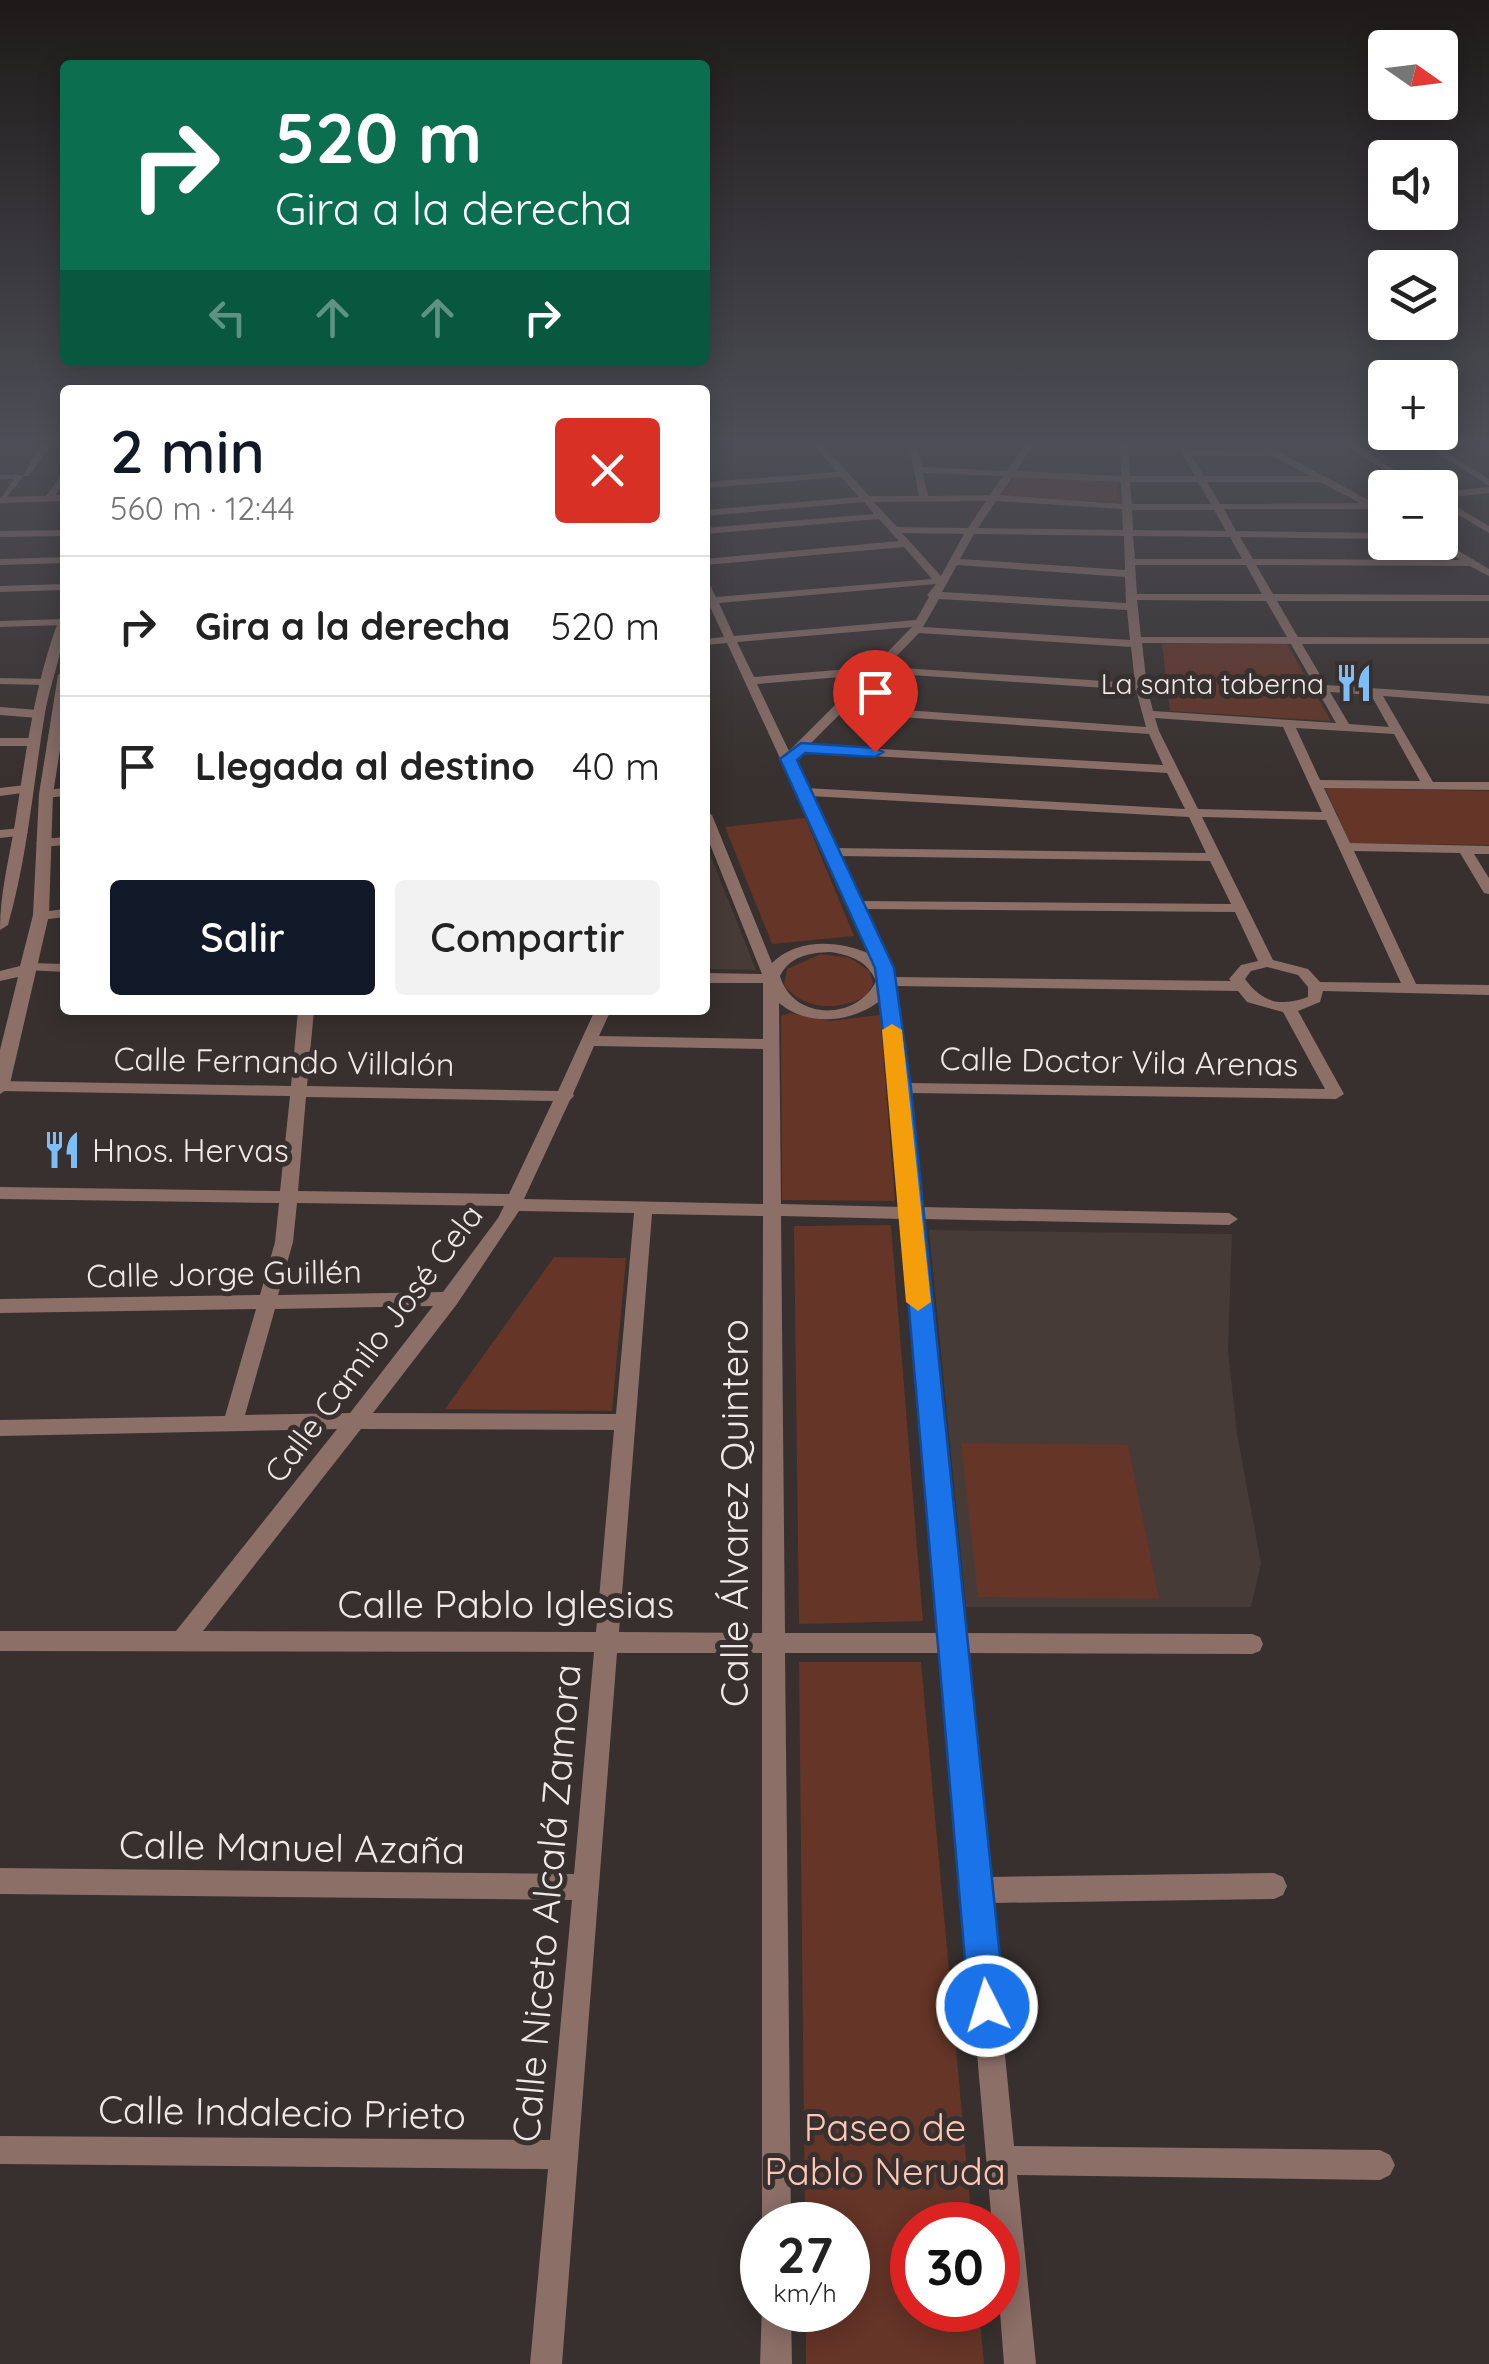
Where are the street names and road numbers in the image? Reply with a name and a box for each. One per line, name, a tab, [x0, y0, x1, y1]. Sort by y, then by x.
street label: Calle Fernando Villalón	[113, 1038, 455, 1084]
street label: Calle Doctor Vila Arenas	[939, 1038, 1299, 1084]
street label: Calle Camilo José Cela	[255, 1196, 491, 1490]
street label: Calle Jorge Guillén	[86, 1251, 362, 1295]
street label: Calle Álvarez Quintero	[710, 1319, 758, 1707]
street label: Calle Pablo Iglesias	[338, 1580, 674, 1628]
street label: Calle Niceto Alcalá Zamora	[501, 1662, 591, 2144]
street label: Calle Manuel Azaña	[118, 1820, 466, 1874]
street label: Calle Indalecio Prieto	[98, 2085, 466, 2139]

